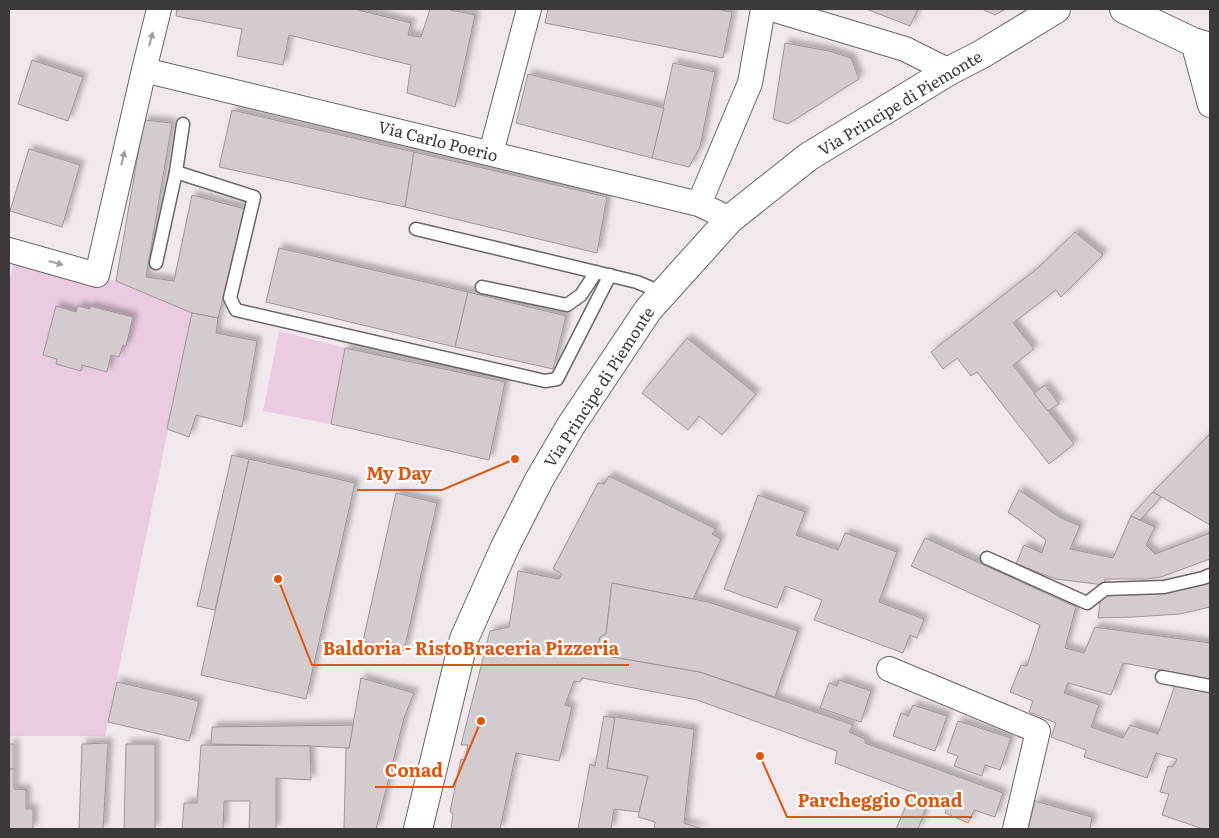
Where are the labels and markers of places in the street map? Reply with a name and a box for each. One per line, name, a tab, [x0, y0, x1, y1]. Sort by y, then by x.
callout: My Day	[357, 457, 442, 490]
callout: Baldoria - RistoBraceria Pizzeria	[312, 632, 629, 665]
callout: Conad	[375, 754, 453, 787]
callout: Parcheggio Conad	[787, 784, 972, 817]

